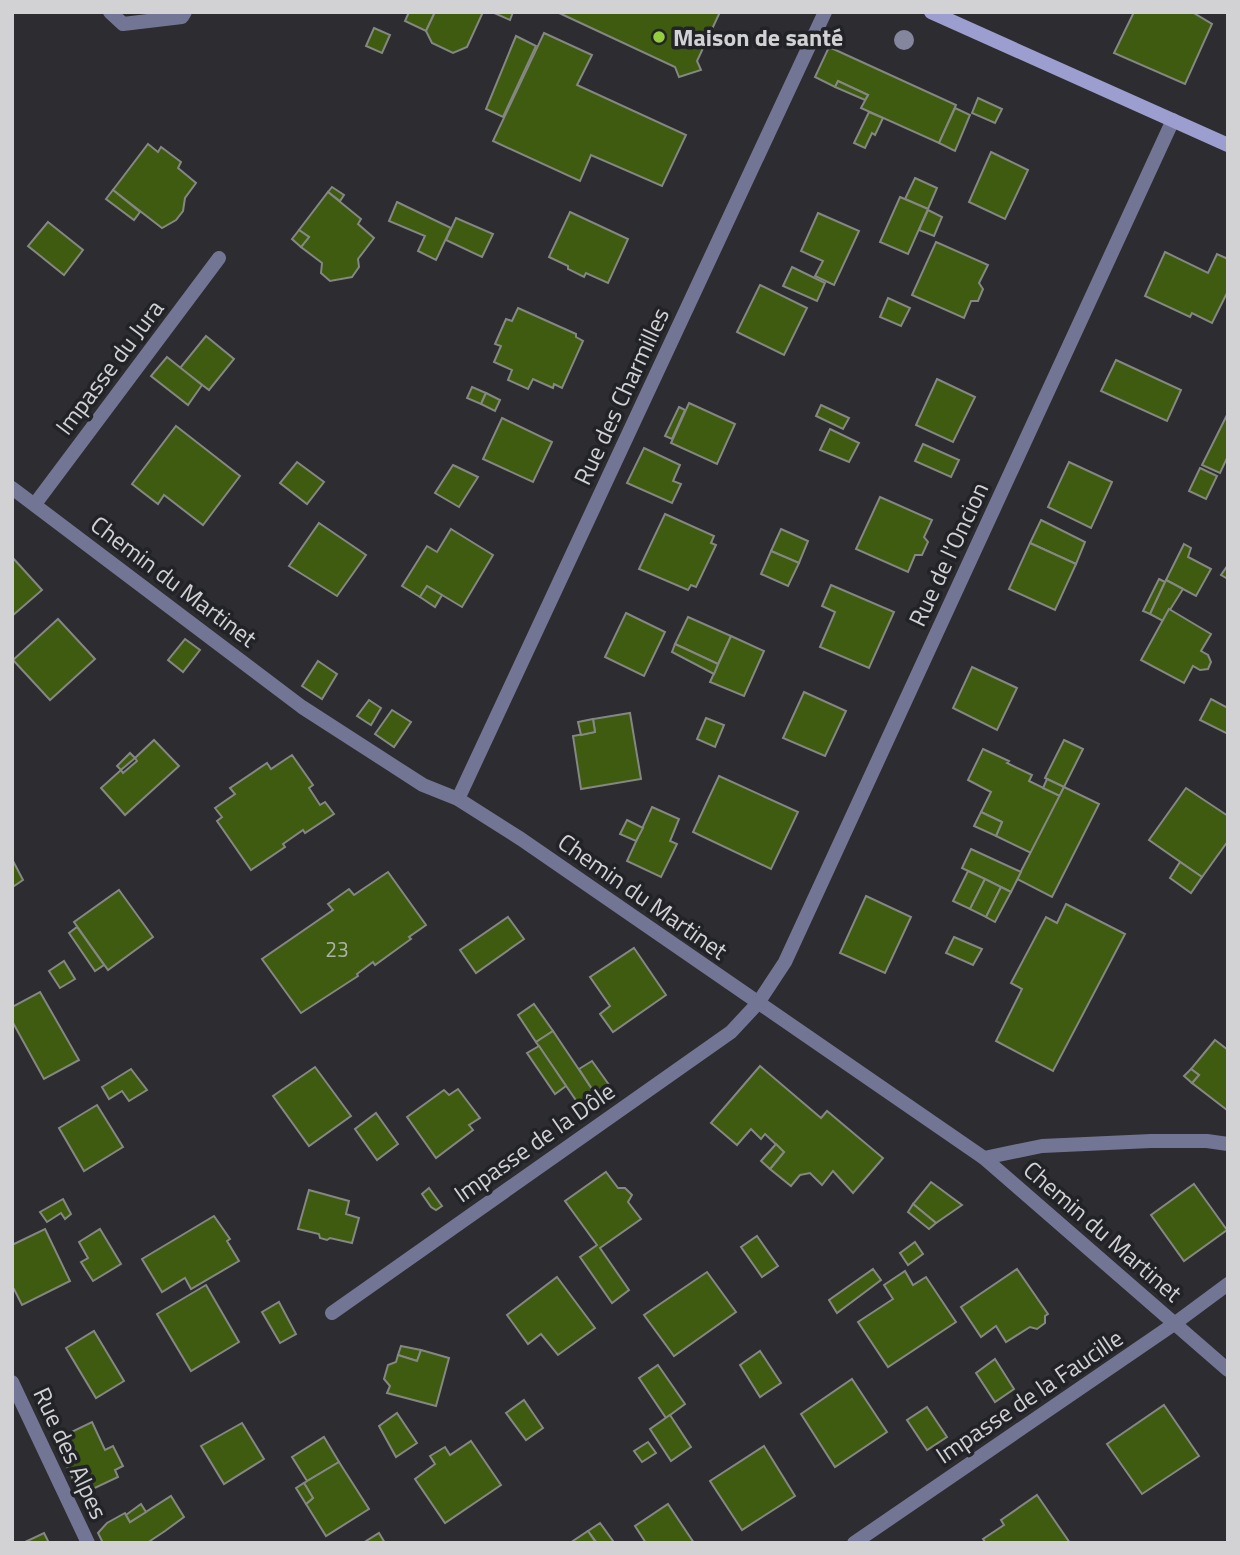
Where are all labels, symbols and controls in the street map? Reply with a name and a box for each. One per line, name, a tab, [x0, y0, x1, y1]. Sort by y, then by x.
place label: Maison de santé	[673, 19, 843, 55]
marker: Maison de santé	[651, 29, 667, 45]
street label: Impasse du Jura	[46, 292, 172, 442]
street label: Rue des Charmilles	[564, 301, 678, 491]
street label: Rue de l'Oncion	[899, 476, 997, 632]
street label: Chemin du Martinet	[83, 506, 265, 656]
street label: Chemin du Martinet	[551, 824, 736, 968]
house number: 23	[325, 933, 349, 965]
street label: Impasse de la Dôle	[446, 1073, 622, 1211]
street label: Chemin du Martinet	[1016, 1152, 1191, 1310]
street label: Impasse de la Faucille	[928, 1320, 1130, 1472]
street label: Rue des Alpes	[25, 1381, 117, 1525]

